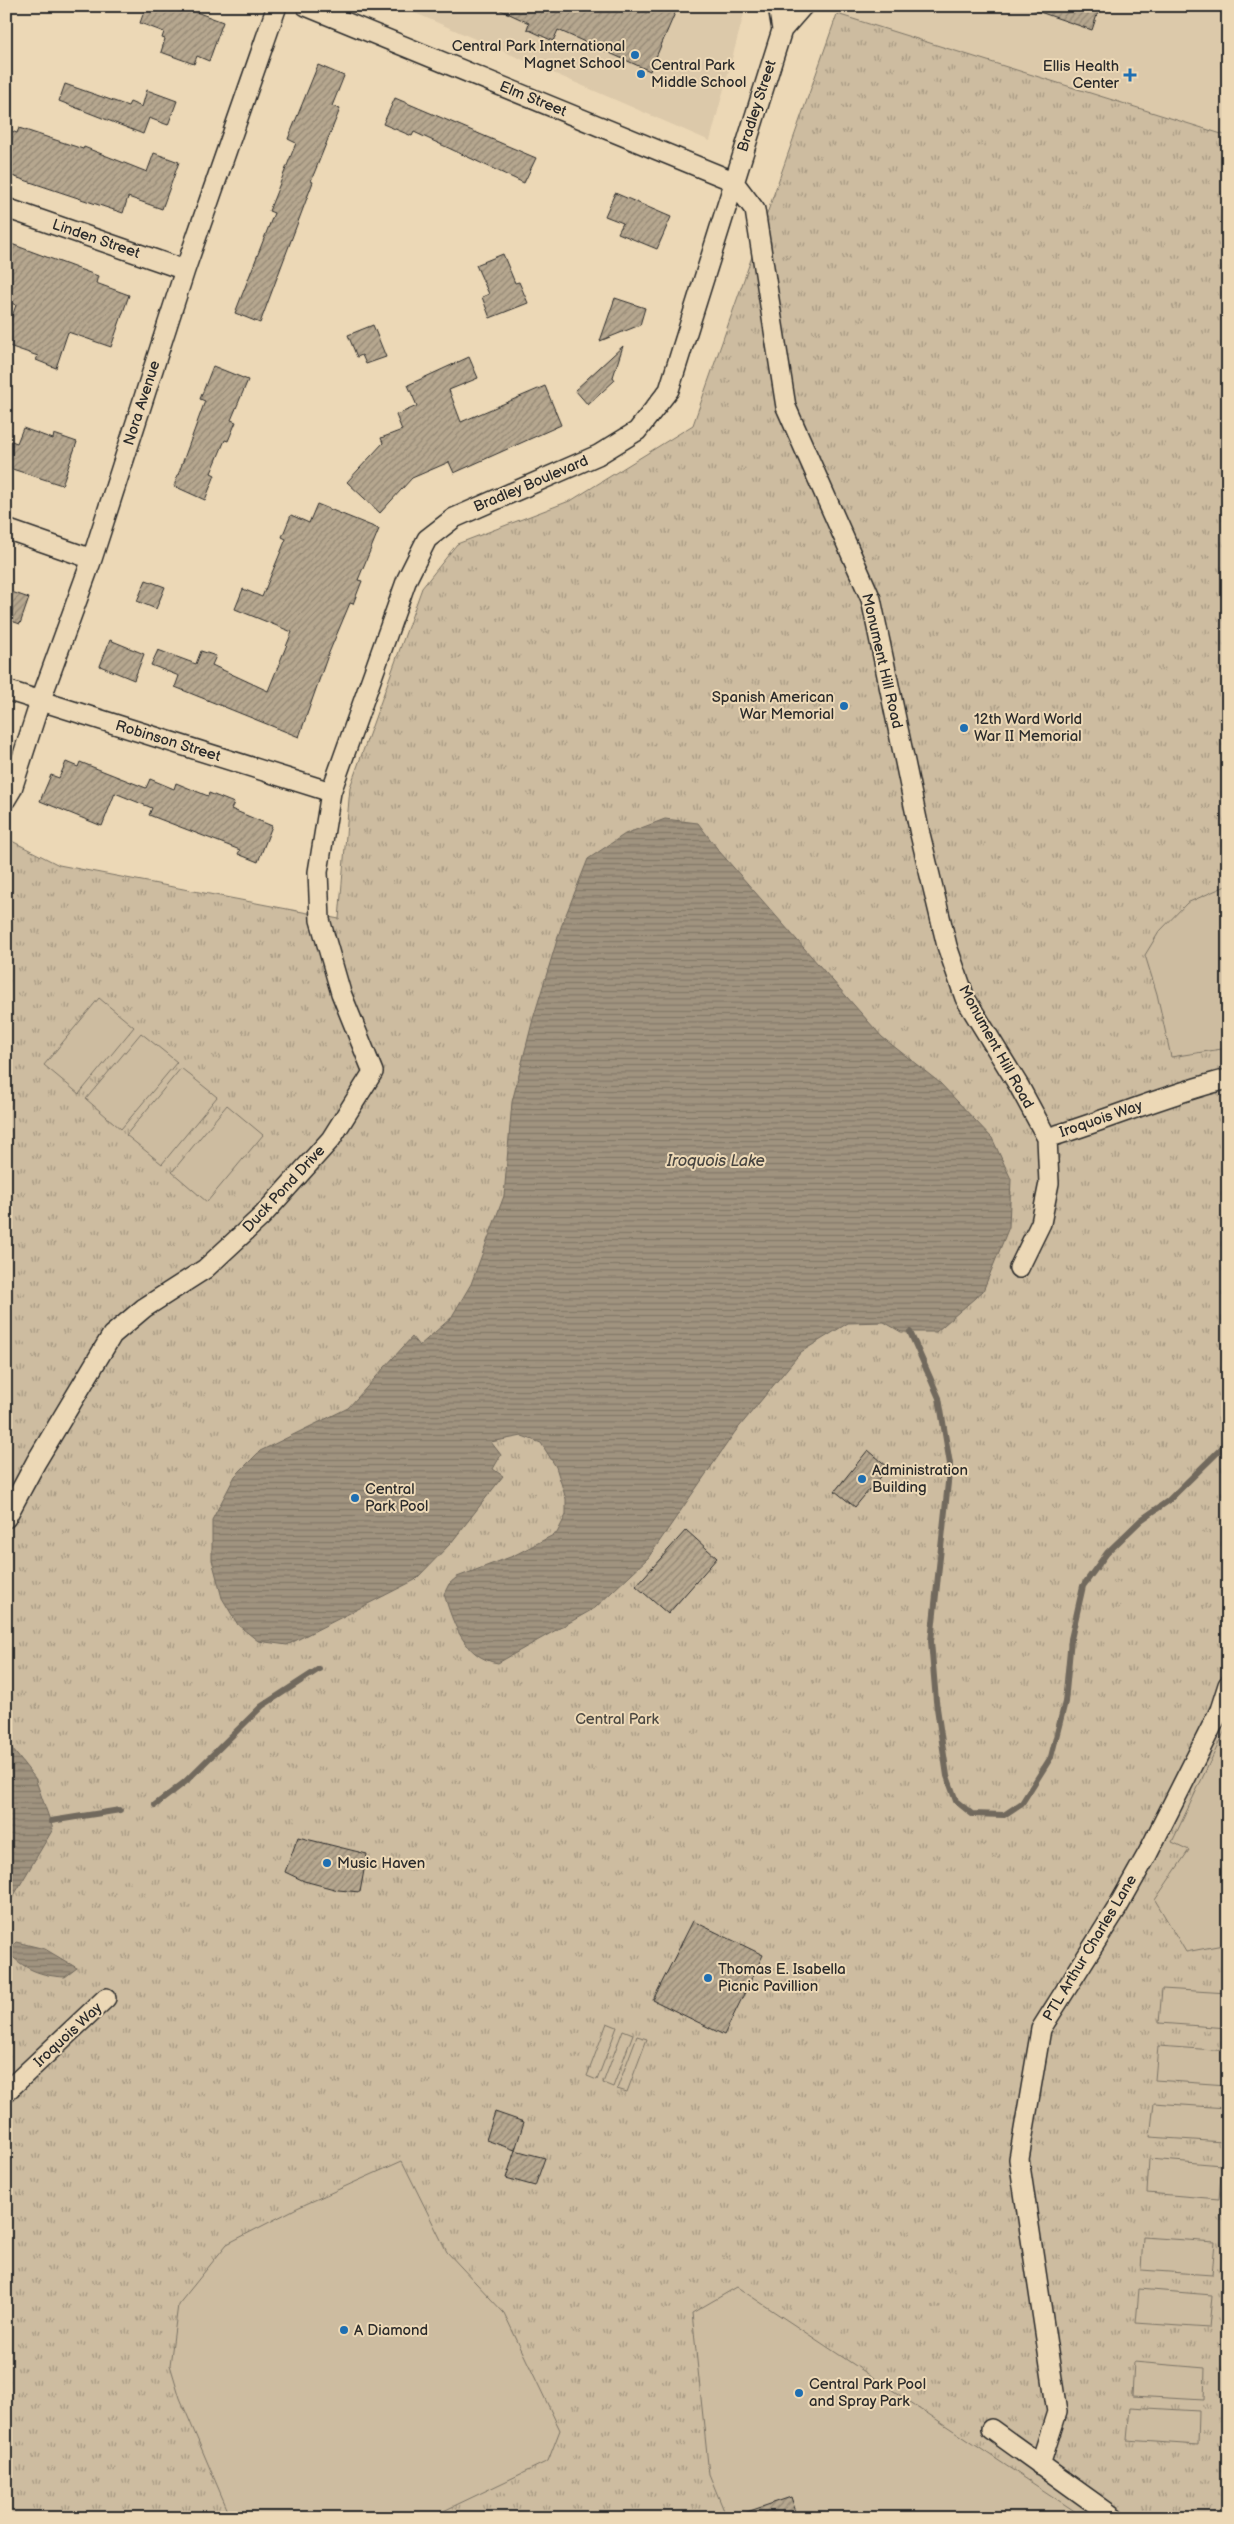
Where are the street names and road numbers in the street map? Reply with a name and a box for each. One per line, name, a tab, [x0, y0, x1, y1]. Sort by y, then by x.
street label: Bradley Street	[733, 57, 781, 154]
street label: Elm Street	[497, 77, 570, 121]
street label: Linden Street	[50, 215, 143, 263]
street label: Nora Avenue	[119, 358, 165, 448]
street label: Bradley Boulevard	[471, 451, 591, 517]
street label: Monument Hill Road	[857, 592, 907, 730]
street label: Robinson Street	[113, 716, 223, 766]
street label: Monument Hill Road	[954, 982, 1038, 1112]
street label: Iroquois Way	[1057, 1096, 1145, 1142]
street label: Duck Pond Drive	[239, 1141, 329, 1237]
street label: PTL Arthur Charles Lane	[1039, 1871, 1141, 2024]
street label: Iroquois Way	[30, 1998, 106, 2071]

